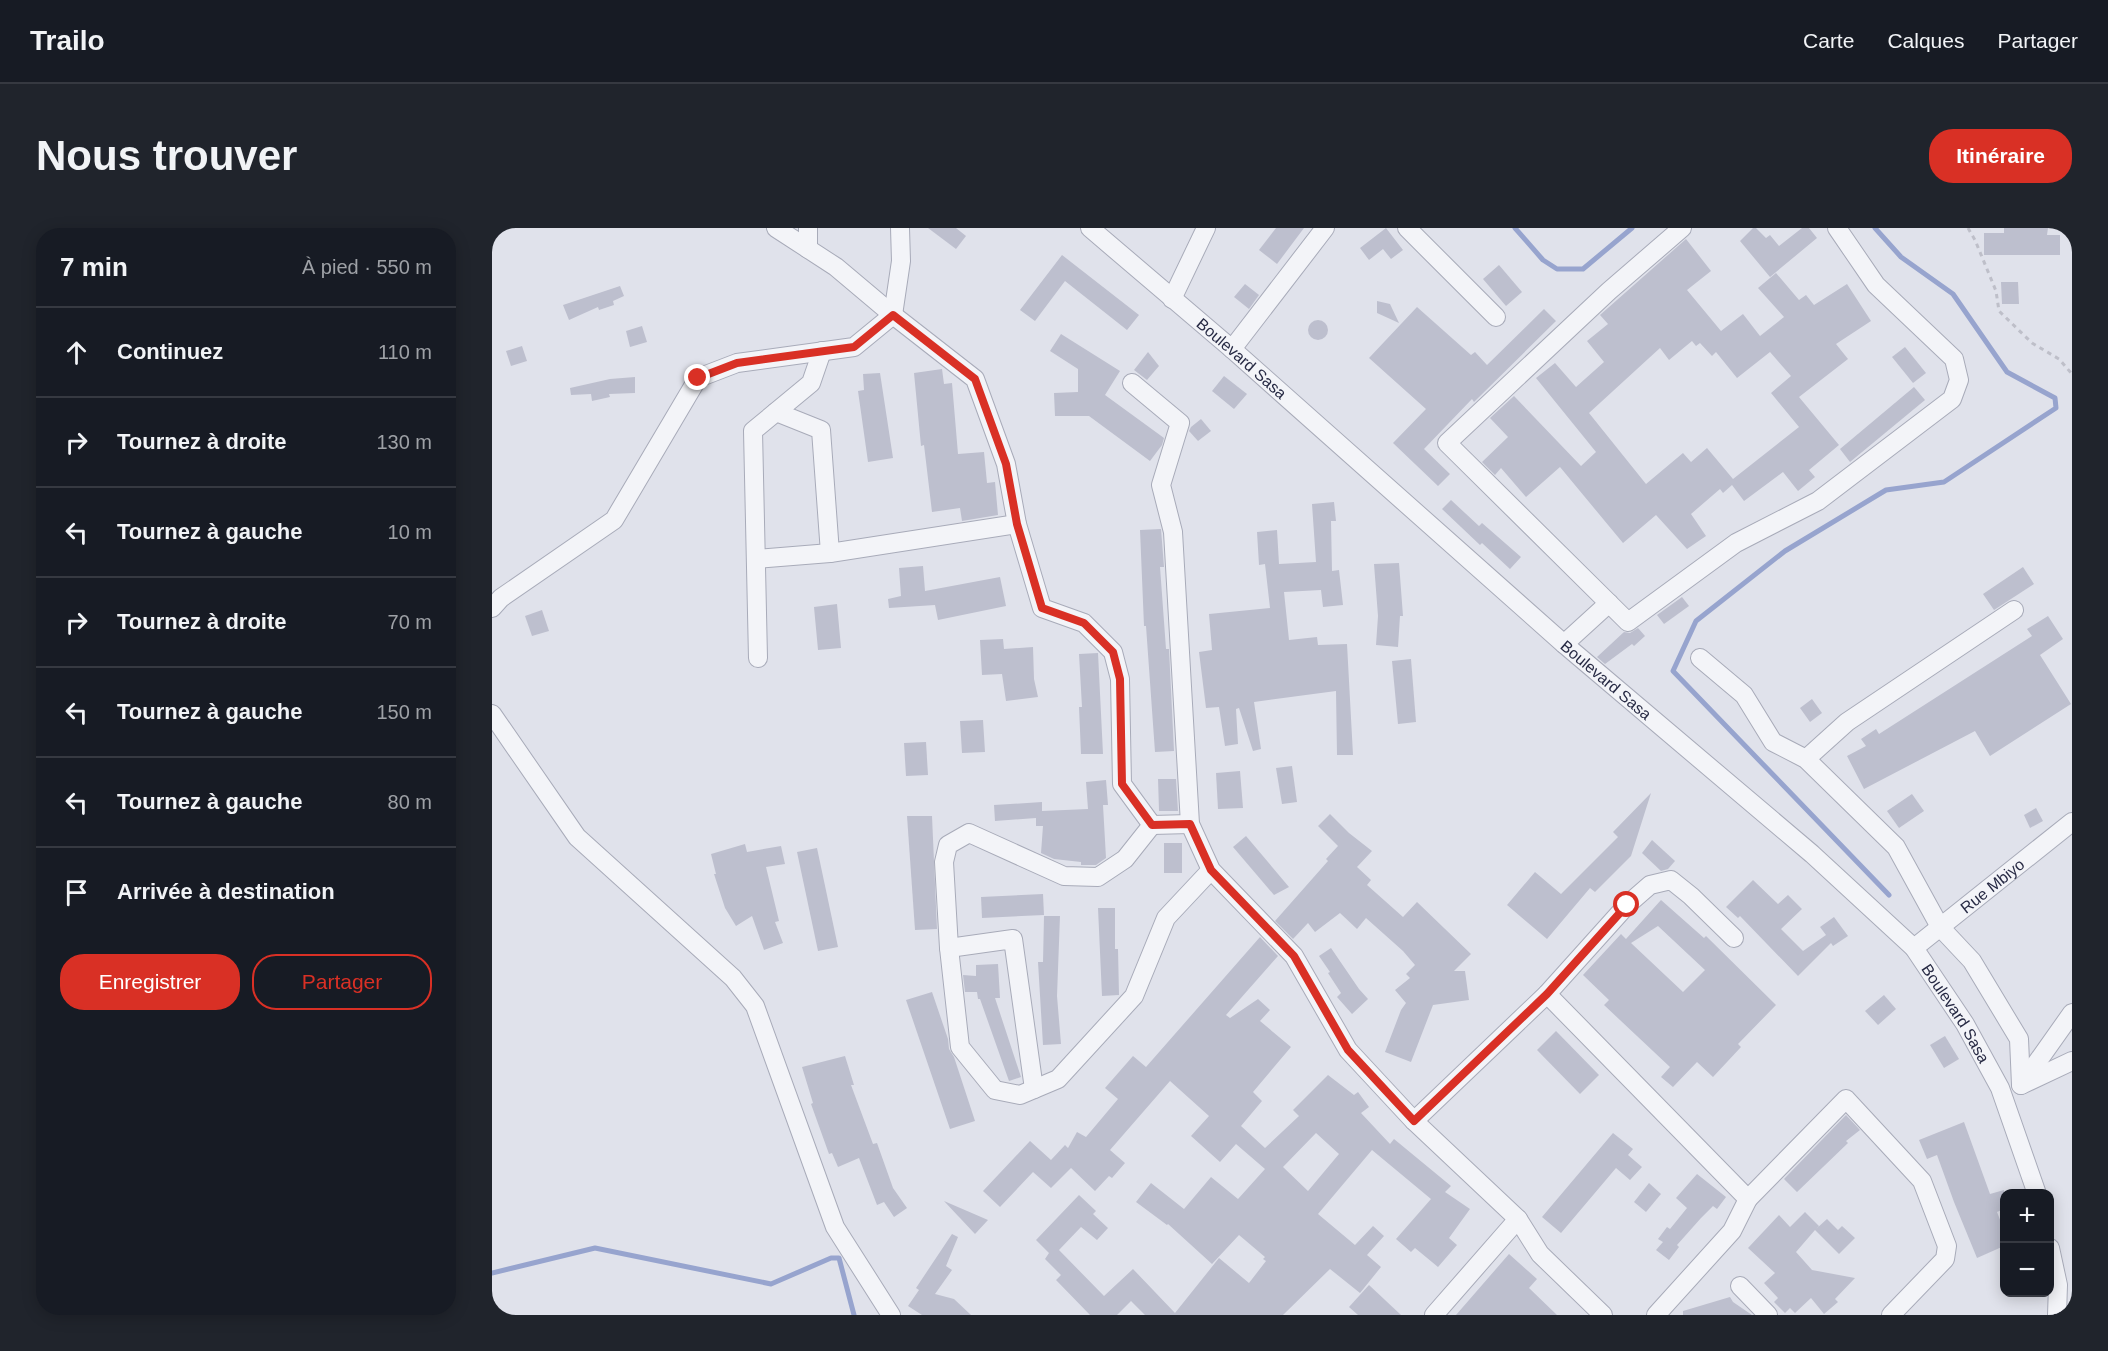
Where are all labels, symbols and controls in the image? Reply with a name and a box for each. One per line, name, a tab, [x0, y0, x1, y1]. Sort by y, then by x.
text: Trailo	[30, 25, 105, 56]
text: Carte	[1803, 29, 1854, 52]
text: Calques	[1887, 29, 1964, 52]
text: Partager	[1997, 29, 2078, 52]
button: Itinéraire	[1929, 129, 2072, 183]
text: Nous trouver	[36, 132, 297, 179]
text: 7 min	[60, 252, 128, 282]
text: À pied · 550 m	[302, 256, 432, 278]
street label: Boulevard Sasa	[1193, 315, 1290, 402]
icon: ahead	[60, 336, 93, 369]
text: Continuez	[117, 339, 223, 364]
text: 110 m	[378, 341, 432, 363]
route end	[684, 364, 710, 390]
icon: right	[60, 426, 93, 459]
text: Tournez à droite	[117, 429, 287, 454]
text: 130 m	[376, 431, 432, 453]
icon: left	[60, 516, 93, 549]
text: Tournez à gauche	[117, 519, 302, 544]
text: 10 m	[388, 521, 432, 543]
icon: right	[60, 606, 93, 639]
text: Tournez à droite	[117, 609, 287, 634]
text: 70 m	[388, 611, 432, 633]
street label: Boulevard Sasa	[1557, 637, 1655, 723]
icon: left	[60, 696, 93, 729]
text: Tournez à gauche	[117, 699, 302, 724]
text: 150 m	[376, 701, 432, 723]
icon: left	[60, 786, 93, 819]
text: Tournez à gauche	[117, 789, 302, 814]
text: 80 m	[388, 791, 432, 813]
street label: Rue Mbiyo	[1957, 855, 2028, 917]
icon: arrive	[60, 876, 93, 909]
text: Arrivée à destination	[117, 879, 335, 904]
route start	[1613, 891, 1639, 917]
button: Enregistrer	[60, 954, 240, 1010]
button: Partager	[252, 954, 432, 1010]
street label: Boulevard Sasa	[1918, 961, 1993, 1066]
map controls	[2000, 1189, 2054, 1297]
button: +	[2000, 1189, 2054, 1243]
button: −	[2000, 1243, 2054, 1297]

